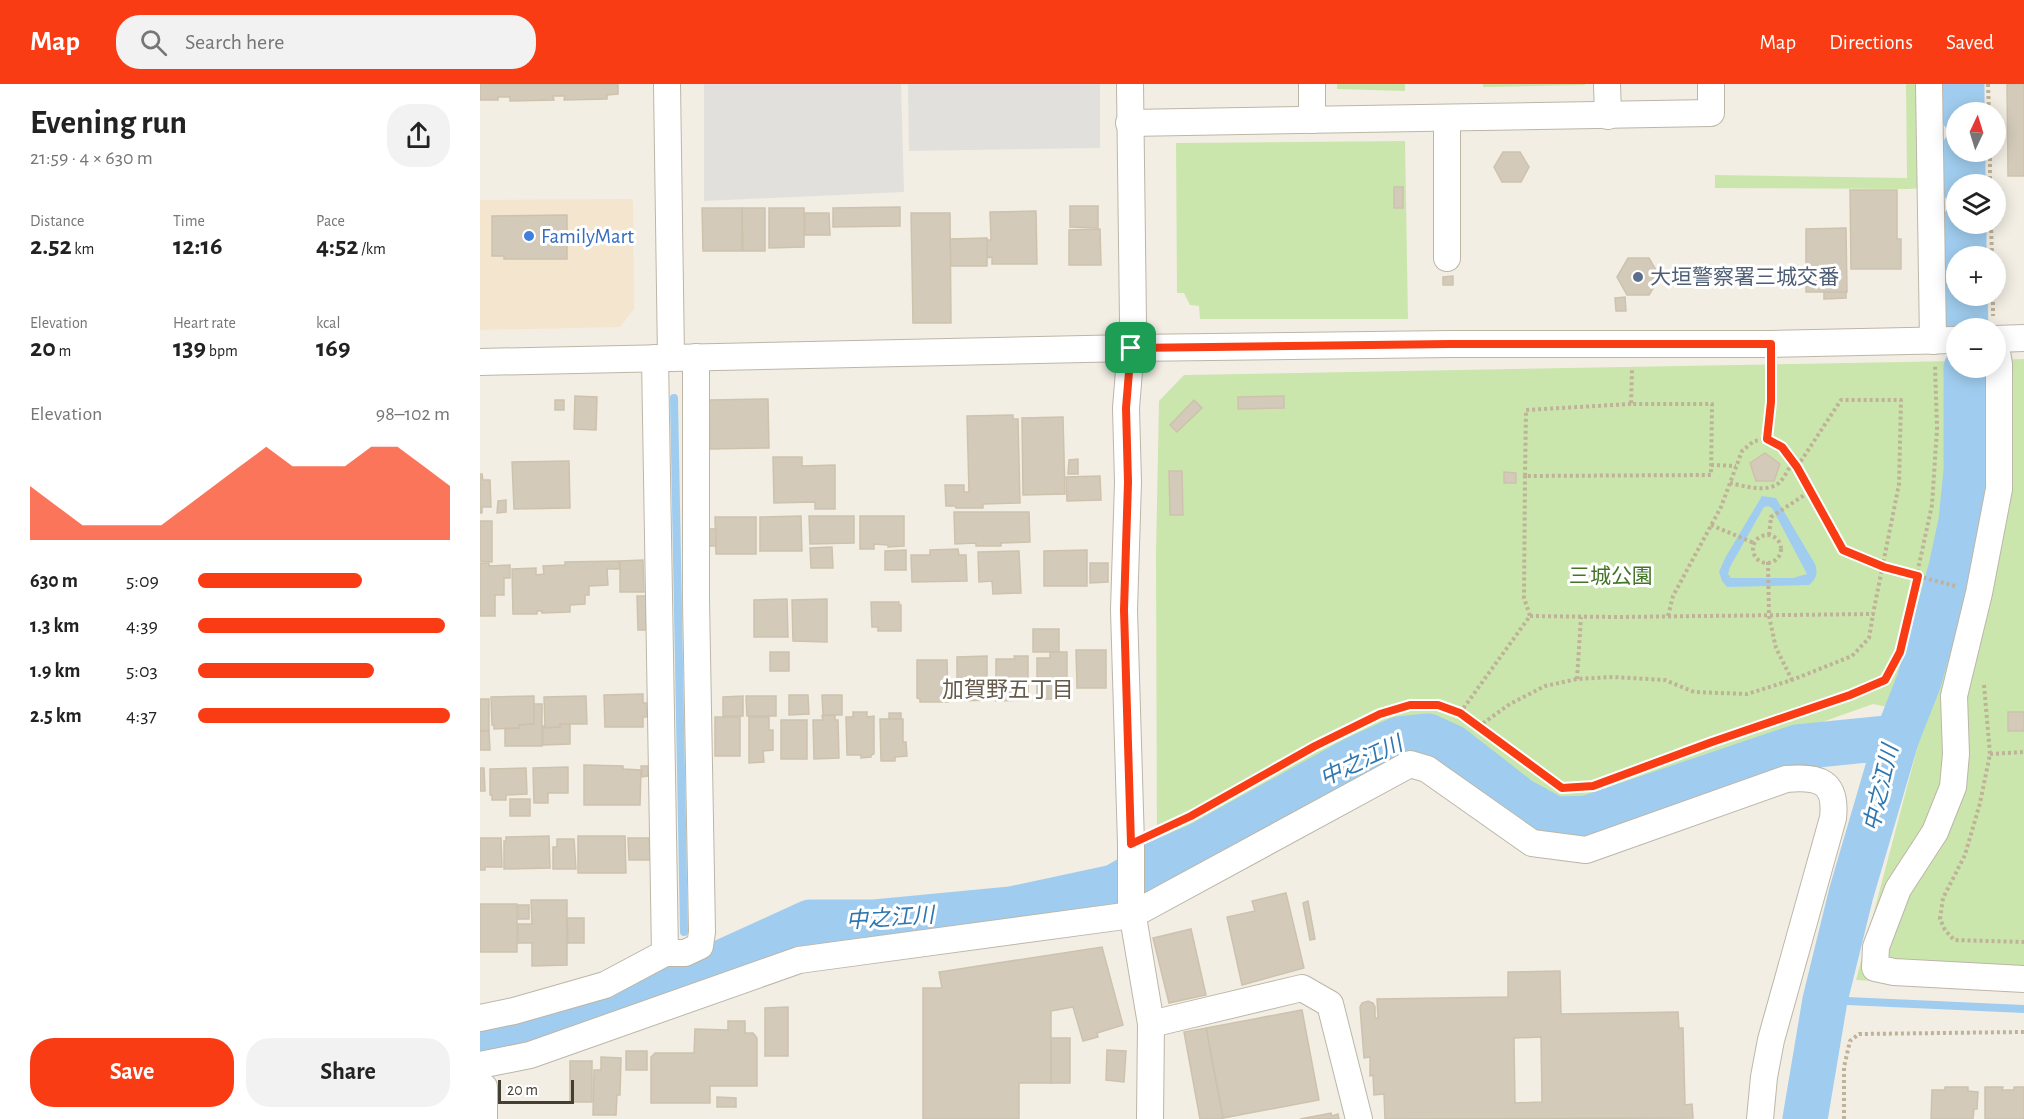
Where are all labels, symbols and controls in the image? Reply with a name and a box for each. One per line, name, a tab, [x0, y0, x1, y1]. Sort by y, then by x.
search box	[116, 15, 536, 69]
icon: search	[137, 26, 170, 59]
text: Map	[30, 28, 80, 56]
text: Search here	[185, 31, 284, 53]
text: Map	[1760, 32, 1796, 53]
text: Directions	[1829, 32, 1913, 53]
text: Saved	[1946, 32, 1994, 53]
north arrow	[1946, 102, 2006, 162]
map controls	[1946, 102, 2006, 378]
button: share	[387, 104, 450, 167]
text: Evening run	[30, 107, 187, 140]
text: 21:59 · 4 × 630 m	[30, 148, 153, 168]
button: layers	[1946, 174, 2006, 234]
text: Distance	[30, 213, 84, 229]
text: Time	[173, 213, 205, 229]
text: Pace	[316, 213, 345, 229]
place label: FamilyMart	[541, 226, 634, 247]
marker: FamilyMart	[522, 229, 536, 243]
text: 2.52	[30, 233, 72, 259]
text: 12:16	[173, 233, 222, 259]
text: 4:52	[316, 233, 359, 259]
text: km	[72, 241, 94, 257]
text: /km	[359, 241, 386, 257]
button: +	[1946, 246, 2006, 306]
place label: 大垣警察署三城交番	[1650, 266, 1839, 288]
marker: 大垣警察署三城交番	[1631, 270, 1645, 284]
text: Elevation	[30, 315, 88, 331]
text: Heart rate	[173, 315, 236, 331]
text: kcal	[316, 315, 340, 331]
button: −	[1946, 318, 2006, 378]
pin	[1105, 322, 1156, 373]
icon: arrive	[1114, 331, 1147, 364]
text: 20	[30, 335, 56, 361]
text: 139	[173, 335, 206, 361]
text: 169	[316, 335, 350, 361]
text: m	[56, 343, 71, 359]
text: bpm	[206, 343, 238, 359]
text: Elevation	[30, 404, 102, 424]
text: 98–102 m	[376, 404, 450, 424]
park label: 三城公園	[1569, 565, 1653, 587]
text: 630 m	[30, 571, 78, 591]
text: 5:09	[126, 571, 159, 591]
text: 1.3 km	[30, 616, 79, 636]
text: 4:39	[126, 616, 158, 636]
text: 1.9 km	[30, 661, 81, 681]
text: 5:03	[126, 661, 158, 681]
district label: 加賀野五丁目	[942, 678, 1074, 701]
text: 2.5 km	[30, 706, 82, 726]
text: 4:37	[126, 706, 157, 726]
water label: 中之江川	[1316, 731, 1407, 790]
water label: 中之江川	[1859, 740, 1902, 833]
water label: 中之江川	[845, 903, 937, 932]
button: Save	[30, 1038, 234, 1107]
button: Share	[246, 1038, 450, 1107]
scale bar	[498, 1077, 574, 1104]
text: 20 m	[507, 1082, 538, 1098]

